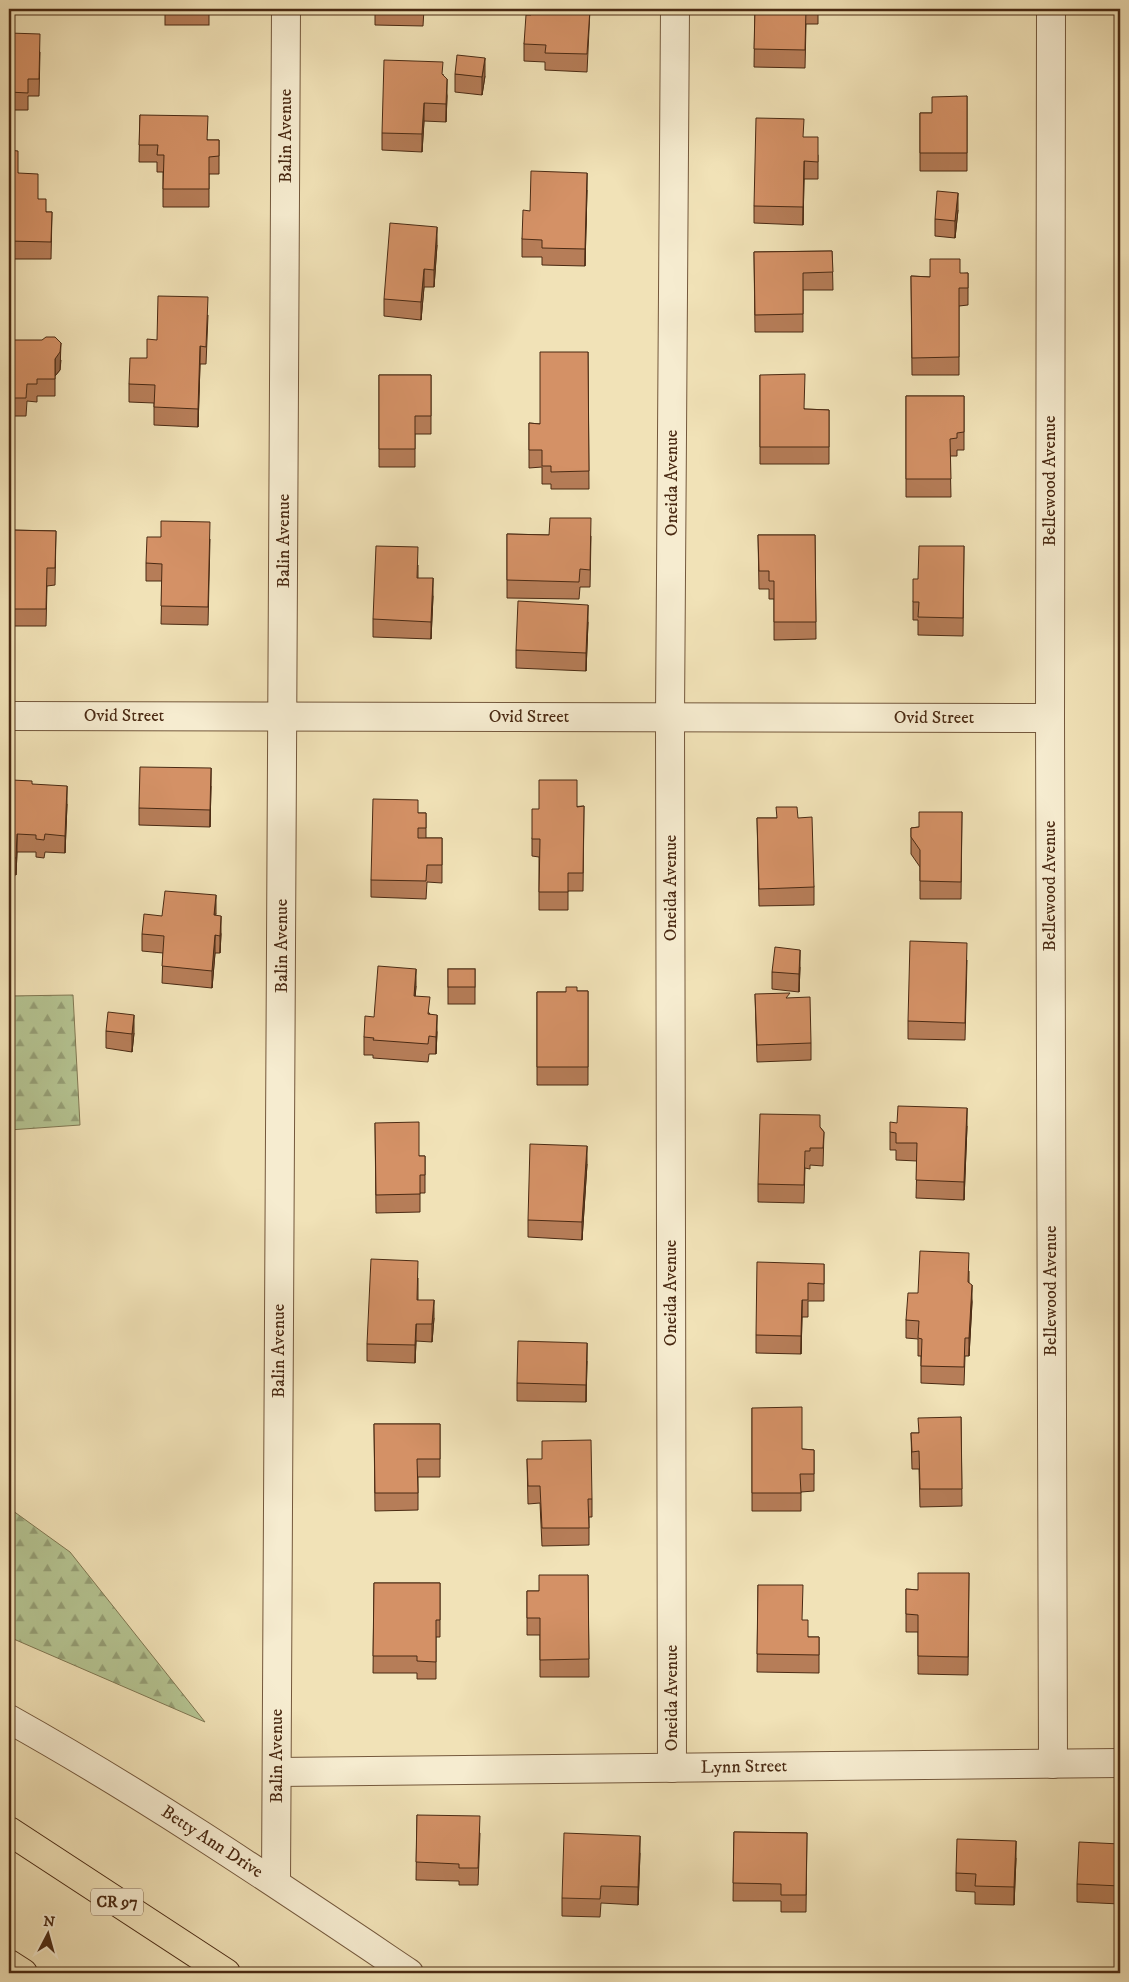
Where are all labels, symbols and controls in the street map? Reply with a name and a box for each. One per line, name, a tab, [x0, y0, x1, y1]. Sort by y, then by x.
street label: Balin Avenue	[275, 89, 297, 183]
street label: Bellewood Avenue	[1039, 416, 1061, 546]
street label: Oneida Avenue	[661, 430, 683, 536]
street label: Balin Avenue	[273, 494, 295, 588]
street label: Ovid Street	[84, 705, 165, 727]
street label: Ovid Street	[489, 706, 570, 728]
street label: Ovid Street	[894, 707, 975, 729]
street label: Bellewood Avenue	[1039, 821, 1061, 951]
street label: Oneida Avenue	[660, 835, 682, 941]
street label: Balin Avenue	[271, 899, 293, 993]
street label: Bellewood Avenue	[1040, 1226, 1062, 1356]
street label: Oneida Avenue	[660, 1240, 682, 1346]
street label: Balin Avenue	[268, 1304, 290, 1398]
street label: Oneida Avenue	[661, 1645, 683, 1751]
street label: Balin Avenue	[266, 1709, 288, 1803]
street label: Lynn Street	[701, 1755, 788, 1779]
street label: Betty Ann Drive	[157, 1801, 267, 1883]
road number: CR 97	[91, 1888, 143, 1915]
north arrow	[22, 1910, 72, 1960]
text: N	[43, 1913, 56, 1932]

